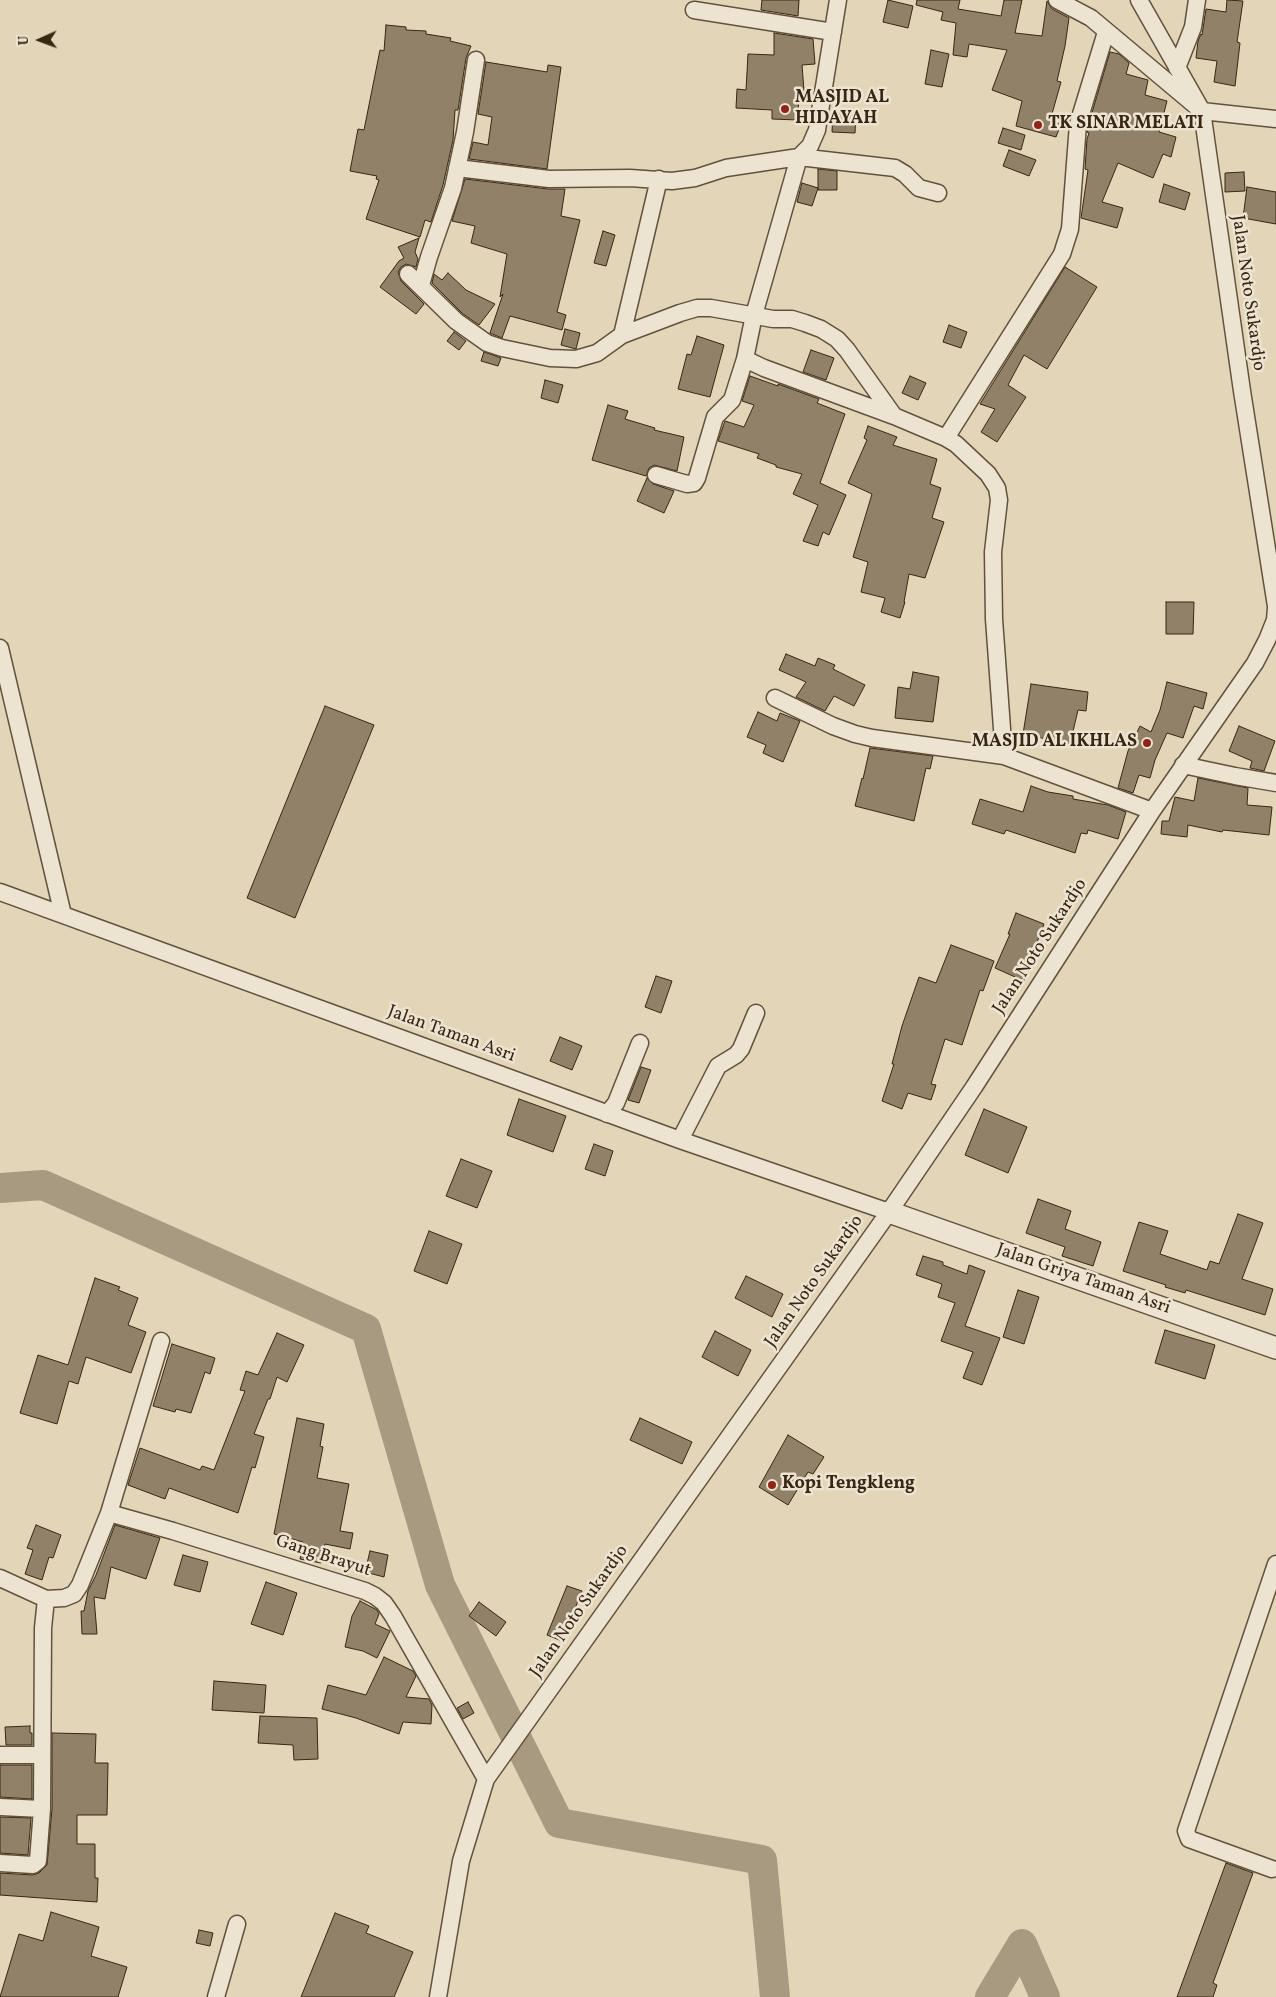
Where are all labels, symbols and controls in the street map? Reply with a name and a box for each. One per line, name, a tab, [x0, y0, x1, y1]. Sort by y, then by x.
north arrow	[15, 15, 65, 65]
text: U	[15, 35, 34, 46]
place label: MASJID AL HIDAYAH	[795, 88, 889, 130]
marker: MASJID AL HIDAYAH	[779, 103, 791, 115]
place label: TK SINAR MELATI	[1048, 114, 1204, 136]
marker: TK SINAR MELATI	[1032, 119, 1044, 131]
street label: Jalan Noto Sukardjo	[1225, 214, 1269, 372]
place label: MASJID AL IKHLAS	[972, 732, 1137, 754]
marker: MASJID AL IKHLAS	[1141, 737, 1153, 749]
street label: Jalan Noto Sukardjo	[989, 875, 1093, 1019]
street label: Jalan Taman Asri	[384, 1002, 518, 1068]
street label: Jalan Noto Sukardjo	[761, 1211, 869, 1353]
street label: Jalan Griya Taman Asri	[993, 1240, 1173, 1320]
place label: Kopi Tengkleng	[782, 1474, 915, 1496]
marker: Kopi Tengkleng	[766, 1479, 778, 1491]
street label: Gang Brayut	[273, 1531, 373, 1583]
street label: Jalan Noto Sukardjo	[526, 1541, 634, 1683]

